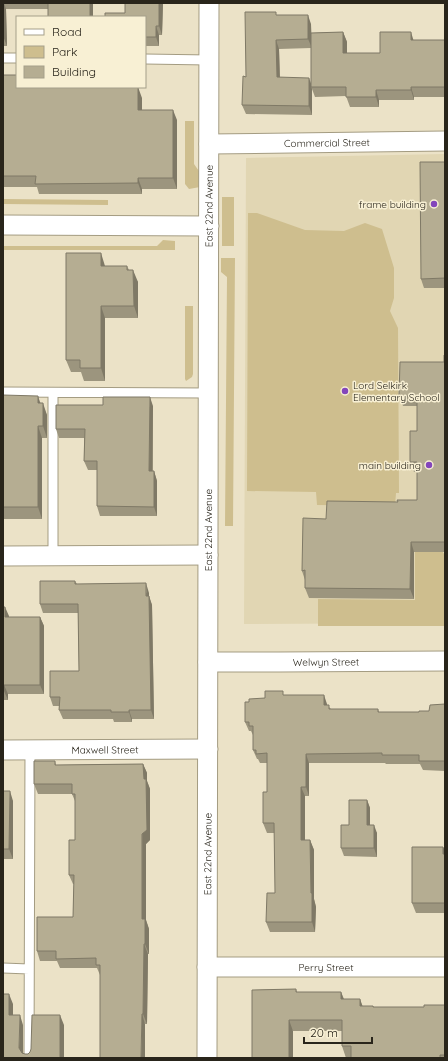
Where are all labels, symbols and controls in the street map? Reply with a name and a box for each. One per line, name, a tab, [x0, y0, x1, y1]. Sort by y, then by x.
legend	[16, 16, 146, 88]
text: Road	[52, 24, 82, 39]
text: Park	[52, 44, 77, 59]
text: Building	[52, 64, 96, 79]
street label: Commercial Street	[284, 135, 371, 150]
street label: East 22nd Avenue	[202, 164, 215, 247]
place label: frame building	[359, 198, 426, 211]
marker: frame building	[429, 199, 439, 209]
place label: Lord Selkirk Elementary School	[353, 379, 440, 404]
marker: Lord Selkirk Elementary School	[340, 386, 350, 396]
place label: main building	[359, 459, 421, 472]
marker: main building	[424, 460, 434, 470]
street label: East 22nd Avenue	[201, 488, 215, 571]
street label: Welwyn Street	[293, 655, 360, 668]
street label: Maxwell Street	[71, 743, 139, 756]
street label: East 22nd Avenue	[201, 812, 214, 895]
street label: Perry Street	[298, 961, 354, 974]
scale bar	[304, 1019, 372, 1045]
text: 20 m	[310, 1025, 338, 1040]

